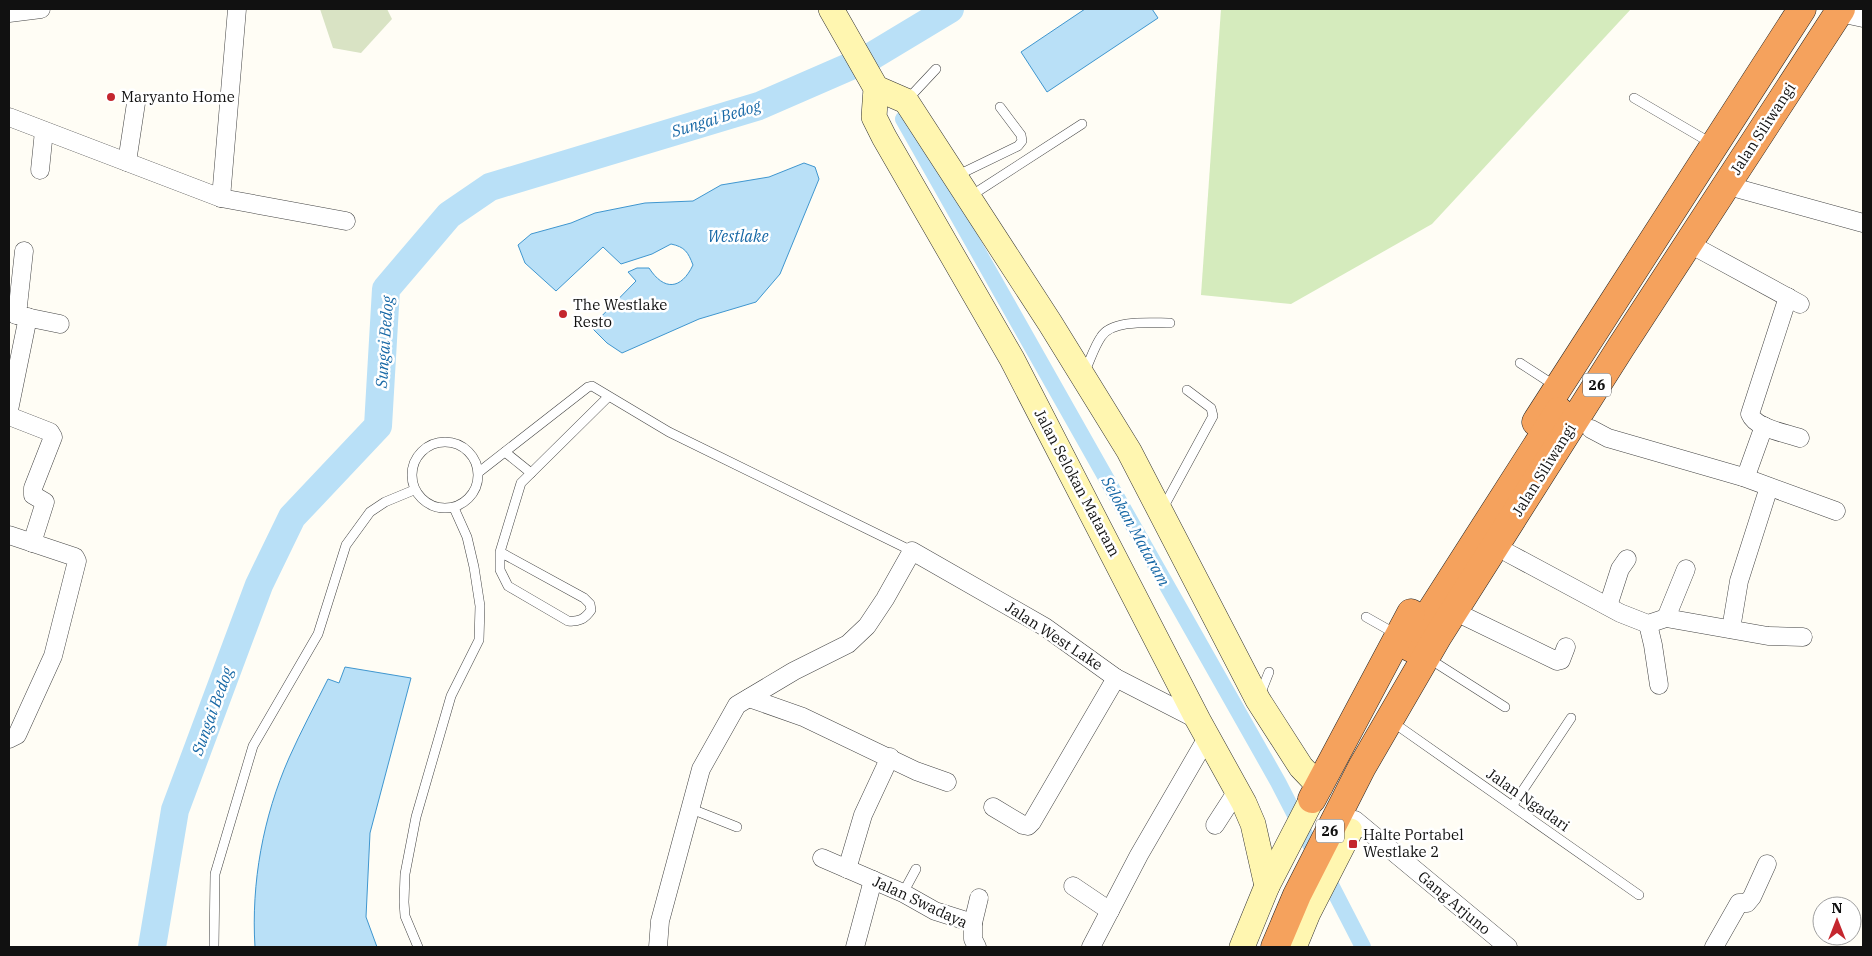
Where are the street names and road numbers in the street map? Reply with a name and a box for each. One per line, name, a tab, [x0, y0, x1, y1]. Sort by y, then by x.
street label: Jalan Siliwangi	[1726, 79, 1799, 178]
road number: 26	[1583, 374, 1611, 396]
street label: Jalan Selokan Mataram	[1030, 406, 1124, 560]
street label: Jalan Siliwangi	[1508, 420, 1580, 520]
street label: Jalan West Lake	[1002, 597, 1107, 674]
street label: Jalan Ngadari	[1483, 764, 1574, 835]
road number: 26	[1316, 819, 1344, 842]
street label: Gang Arjuno	[1414, 867, 1495, 939]
street label: Jalan Swadaya	[870, 871, 971, 932]

